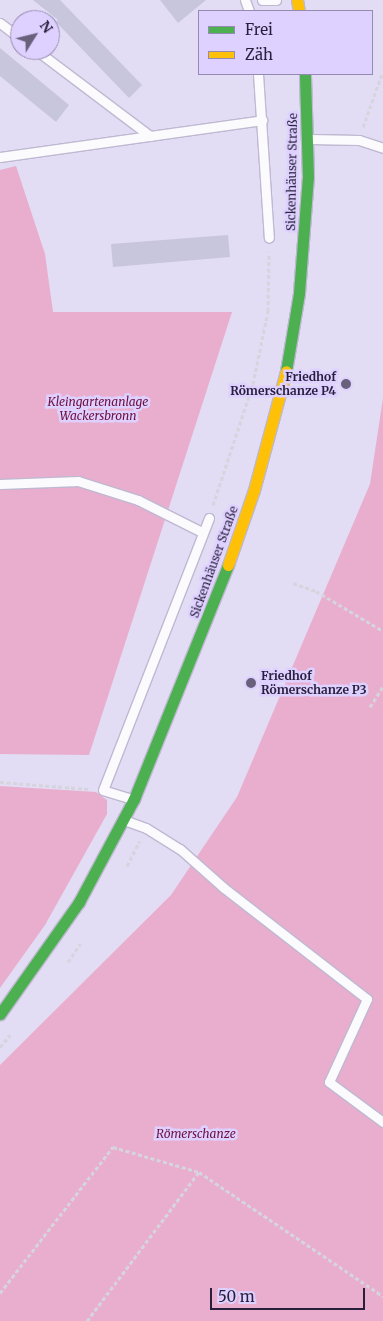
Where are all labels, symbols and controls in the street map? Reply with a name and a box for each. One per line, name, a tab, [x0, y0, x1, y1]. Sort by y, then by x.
north arrow	[10, 10, 60, 60]
legend	[198, 10, 373, 75]
text: N	[36, 17, 57, 37]
text: Frei	[245, 20, 273, 39]
text: Zäh	[245, 45, 273, 64]
street label: Sickenhäuser Straße	[284, 113, 300, 231]
place label: Friedhof Römerschanze P4	[230, 370, 336, 398]
marker: Friedhof Römerschanze P4	[340, 378, 352, 390]
park label: Kleingartenanlage Wackersbronn	[48, 395, 148, 423]
street label: Sickenhäuser Straße	[187, 504, 241, 620]
place label: Friedhof Römerschanze P3	[261, 669, 367, 697]
marker: Friedhof Römerschanze P3	[245, 677, 257, 689]
park label: Römerschanze	[156, 1127, 236, 1141]
scale bar	[213, 1278, 368, 1310]
text: 50 m	[218, 1287, 255, 1306]

